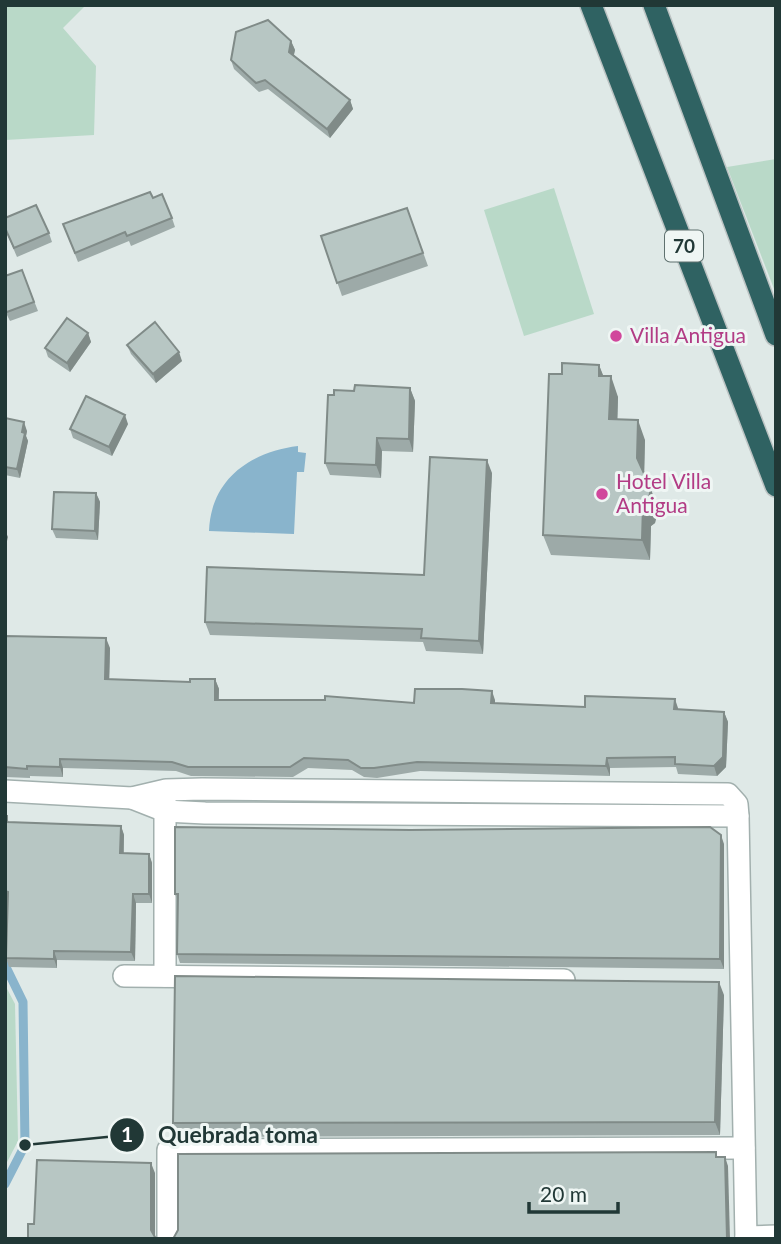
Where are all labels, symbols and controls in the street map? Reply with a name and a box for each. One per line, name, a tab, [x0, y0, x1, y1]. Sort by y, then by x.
road number: 70	[665, 230, 703, 262]
place label: Villa Antigua	[630, 322, 746, 347]
marker: Villa Antigua	[608, 328, 624, 344]
place label: Hotel Villa Antigua	[616, 468, 711, 517]
marker: Hotel Villa Antigua	[594, 486, 610, 502]
callout: Quebrada toma	[109, 1113, 332, 1157]
text: Quebrada toma	[158, 1120, 318, 1148]
text: 1	[121, 1121, 133, 1146]
scale bar	[529, 1170, 618, 1214]
text: 20 m	[540, 1181, 587, 1206]

